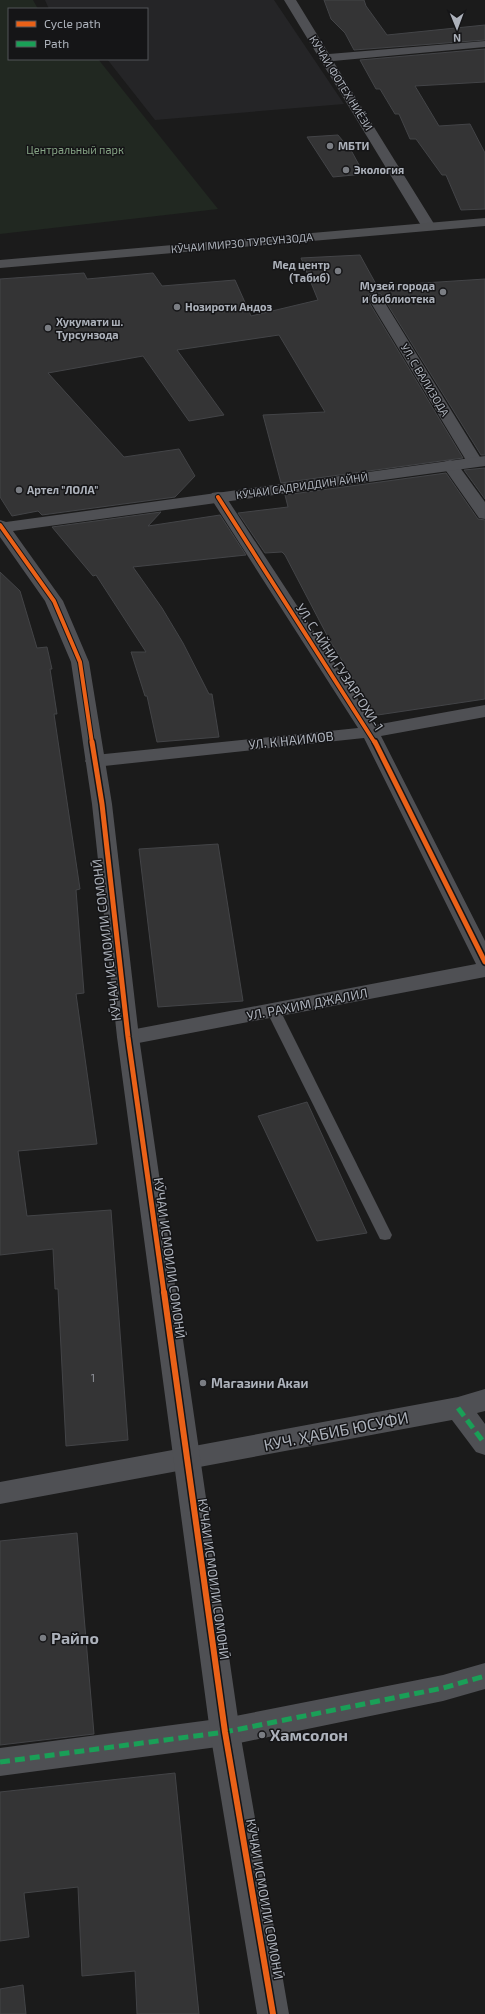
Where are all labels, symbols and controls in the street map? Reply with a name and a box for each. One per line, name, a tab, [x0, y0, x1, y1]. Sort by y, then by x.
legend	[8, 8, 148, 60]
north arrow	[437, 8, 477, 48]
text: Cycle path	[44, 16, 101, 30]
text: N	[453, 32, 461, 45]
street label: КӮЧАИ ФОТЕХ НИЁЗИ	[307, 33, 376, 133]
text: Path	[44, 36, 69, 50]
place label: МБТИ	[338, 139, 370, 152]
marker: МБТИ	[325, 141, 335, 151]
park label: Центральный парк	[26, 143, 124, 156]
place label: Экология	[354, 163, 404, 176]
marker: Экология	[341, 165, 351, 175]
street label: КӮЧАИ МИРЗО ТУРСУНЗОДА	[170, 230, 314, 255]
place label: Мед центр (Табиб)	[272, 258, 330, 284]
marker: Мед центр (Табиб)	[333, 266, 343, 276]
place label: Музей города и библиотека	[360, 279, 435, 305]
marker: Музей города и библиотека	[438, 287, 448, 297]
place label: Нозироти Андоз	[185, 300, 272, 313]
marker: Нозироти Андоз	[172, 302, 182, 312]
place label: Хукумати ш. Турсунзода	[56, 315, 123, 341]
marker: Хукумати ш. Турсунзода	[43, 323, 53, 333]
street label: УЛ. С ВАЛИЗОДА	[399, 341, 452, 419]
street label: КӮЧАИ САДРИДДИН АЙНӢ	[235, 470, 369, 501]
place label: Артел "ЛОЛА"	[27, 483, 98, 496]
marker: Артел "ЛОЛА"	[14, 485, 24, 495]
street label: УЛ. С АЙНИ ГУЗАРГОХИ-1	[293, 600, 387, 734]
street label: УЛ. К НАИМОВ	[248, 728, 334, 752]
street label: КӮЧАИ ИСМОИЛИ СОМОНӢ	[88, 858, 124, 1022]
street label: УЛ. РАХИМ ДЖАЛИЛ	[245, 984, 369, 1024]
street label: КӮЧАИ ИСМОИЛИ СОМОНӢ	[151, 1176, 189, 1340]
house number: 1	[91, 1371, 95, 1384]
place label: Магазини Акаи	[211, 1375, 308, 1391]
marker: Магазини Акаи	[198, 1378, 208, 1388]
street label: КУЧ. ҲАБИБ ЮСУФИ	[262, 1407, 410, 1454]
street label: КӮЧАИ ИСМОИЛИ СОМОНӢ	[195, 1497, 233, 1661]
place label: Райпо	[51, 1628, 99, 1647]
marker: Райпо	[38, 1633, 48, 1643]
place label: Хамсолон	[270, 1725, 348, 1744]
marker: Хамсолон	[257, 1730, 267, 1740]
street label: КӮЧАИ ИСМОИЛИ СОМОНӢ	[243, 1817, 287, 1981]

